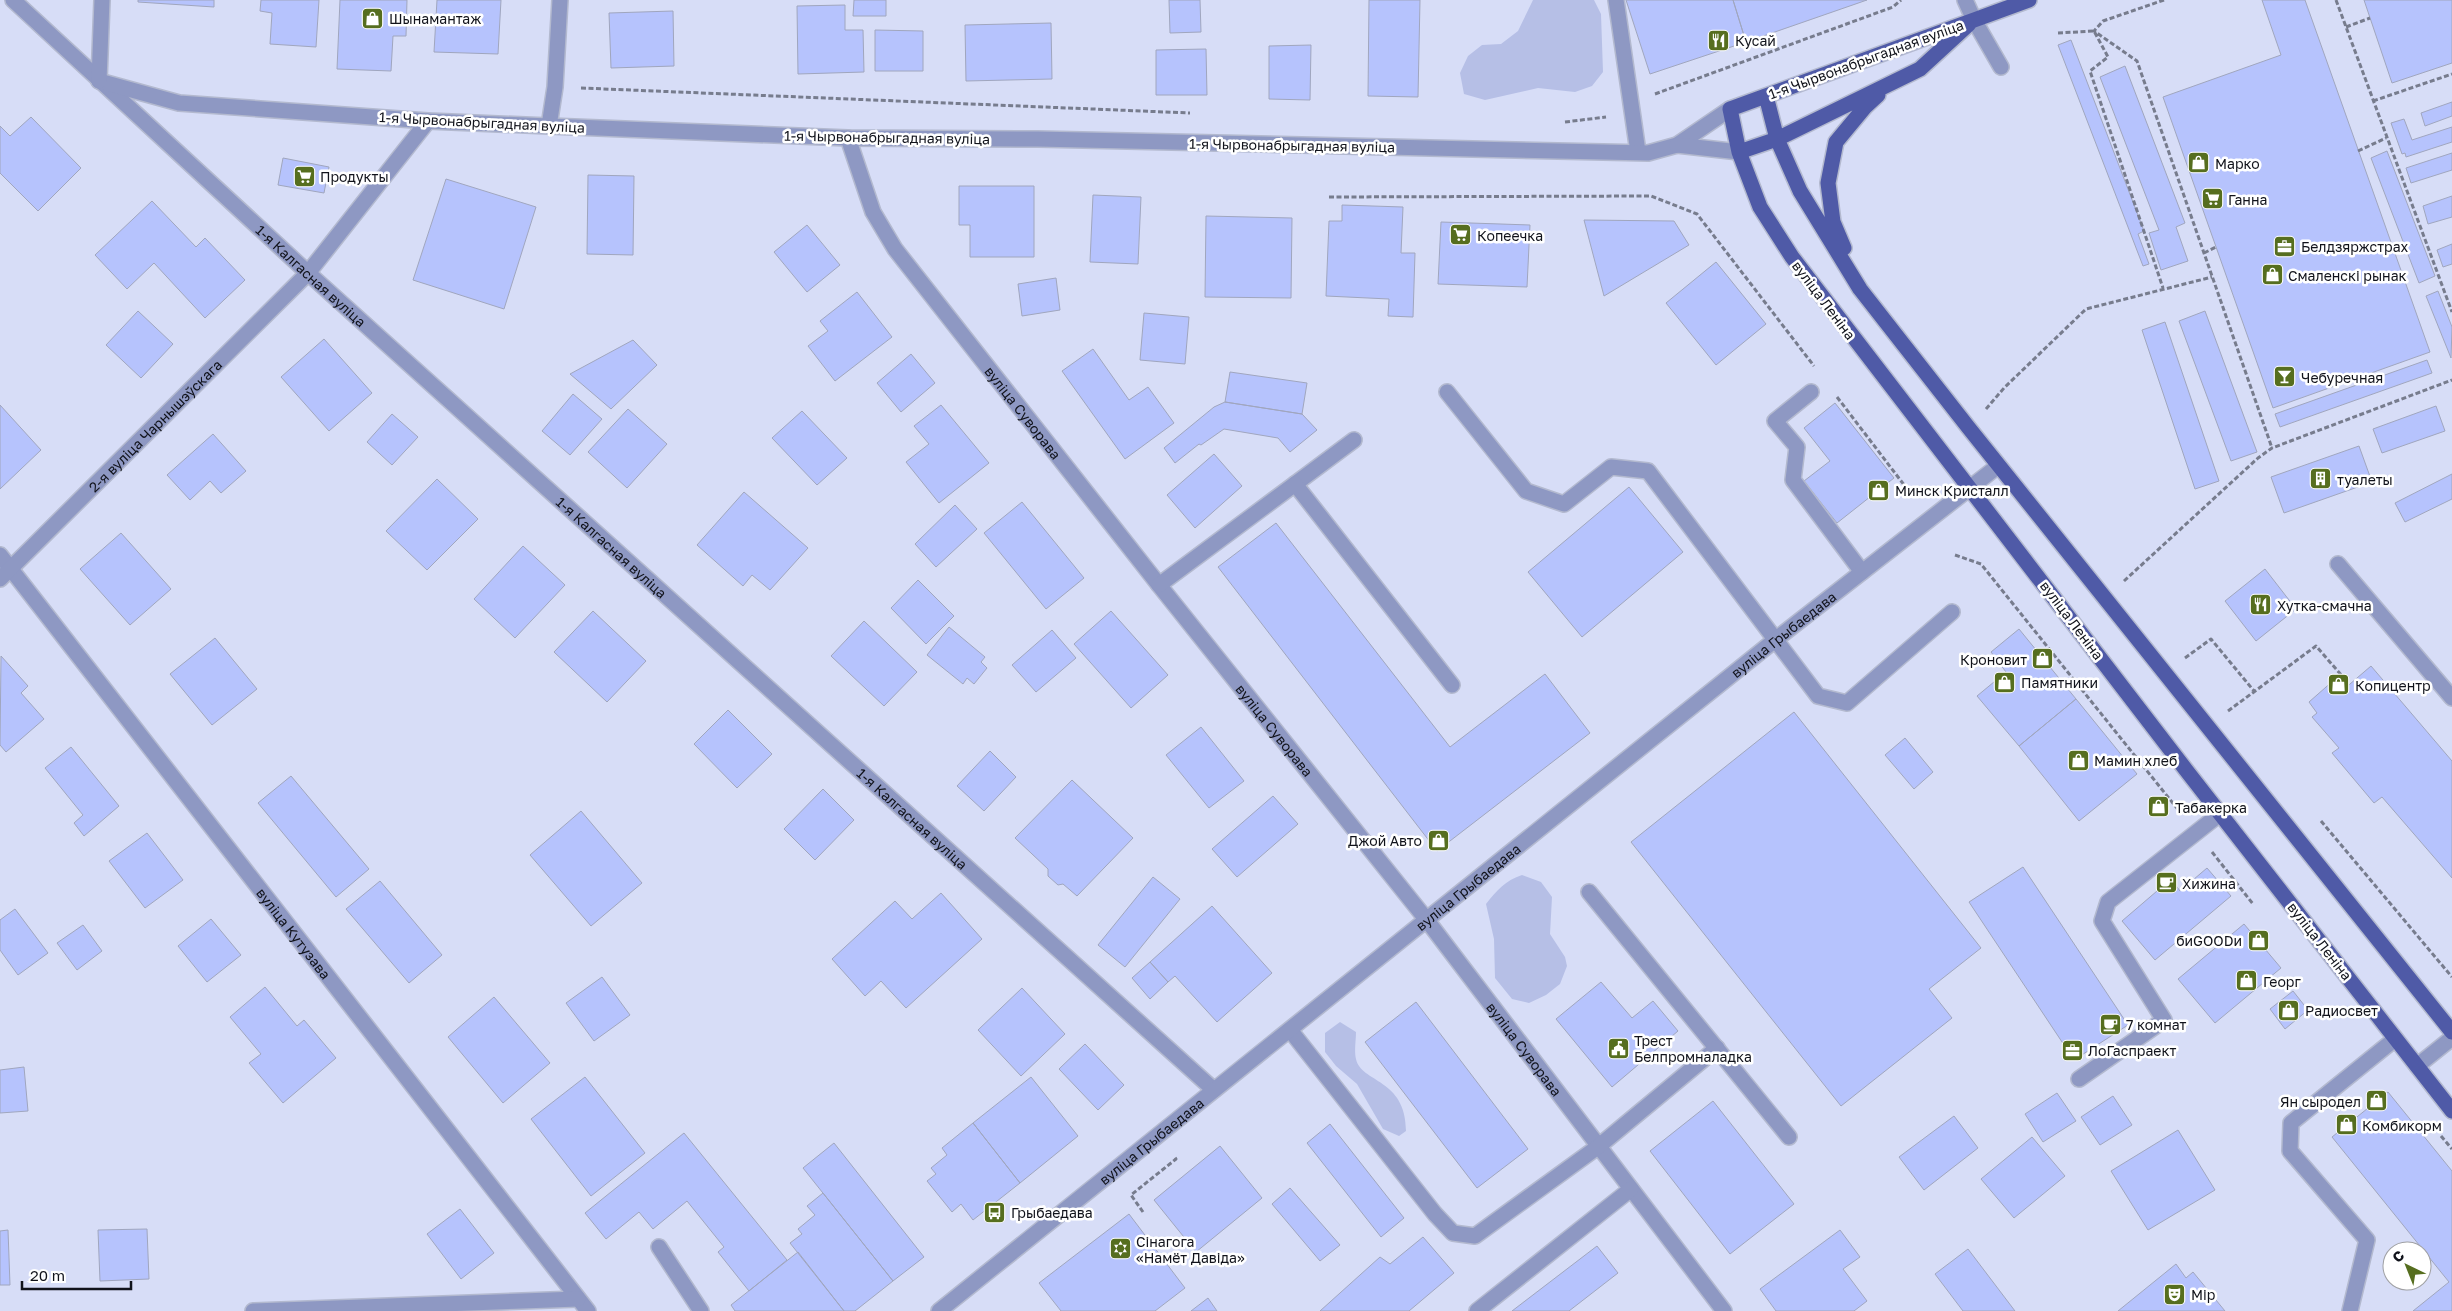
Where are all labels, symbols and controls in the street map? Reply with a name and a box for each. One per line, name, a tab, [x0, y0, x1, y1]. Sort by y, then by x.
shop icon: Шынамантаж	[361, 6, 385, 30]
place label: Шынамантаж	[389, 10, 481, 27]
street label: 1-я Чырвонабрыгадная вуліца	[1766, 16, 1966, 102]
restaurant icon: Кусай	[1707, 28, 1731, 52]
place label: Кусай	[1735, 32, 1776, 49]
street label: 1-я Чырвонабрыгадная вуліца	[379, 108, 585, 136]
street label: 1-я Чырвонабрыгадная вуліца	[784, 127, 990, 147]
street label: 1-я Чырвонабрыгадная вуліца	[1189, 135, 1395, 155]
shop icon: Марко	[2187, 151, 2211, 175]
place label: Марко	[2215, 155, 2260, 172]
supermarket icon: Продукты	[292, 164, 316, 188]
place label: Продукты	[320, 168, 389, 185]
supermarket icon: Ганна	[2200, 187, 2224, 211]
place label: Ганна	[2228, 191, 2267, 208]
street label: 1-я Калгасная вуліца	[253, 221, 370, 330]
supermarket icon: Копеечка	[1449, 223, 1473, 247]
place label: Копеечка	[1477, 227, 1543, 244]
office icon: Белдзяржстрах	[2273, 234, 2297, 258]
place label: Белдзяржстрах	[2301, 238, 2409, 255]
street label: вуліца Леніна	[1789, 257, 1859, 343]
shop icon: Смаленскі рынак	[2260, 263, 2284, 287]
place label: Смаленскі рынак	[2288, 267, 2407, 284]
street label: 2-я вуліца Чарнышэўскага	[84, 356, 225, 495]
street label: вуліца Суворава	[982, 363, 1065, 462]
bar icon: Чебуречная	[2273, 365, 2297, 389]
place label: Чебуречная	[2301, 369, 2383, 386]
building icon: туалеты	[2309, 467, 2333, 491]
place label: туалеты	[2337, 471, 2393, 488]
shop icon: Минск Кристалл	[1867, 478, 1891, 502]
place label: Минск Кристалл	[1895, 482, 2009, 499]
street label: 1-я Калгасная вуліца	[553, 493, 671, 601]
street label: вуліца Леніна	[2037, 577, 2107, 663]
street label: вуліца Грыбаедава	[1727, 587, 1839, 681]
restaurant icon: Хутка-смачна	[2249, 593, 2273, 617]
place label: Хутка-смачна	[2277, 597, 2372, 614]
shop icon: Кроновит	[2031, 647, 2055, 671]
place label: Кроновит	[1960, 651, 2027, 668]
shop icon: Памятники	[1993, 670, 2017, 694]
shop icon: Копицентр	[2327, 673, 2351, 697]
place label: Памятники	[2021, 674, 2098, 691]
place label: Копицентр	[2355, 677, 2431, 694]
street label: вуліца Суворава	[1233, 680, 1317, 780]
shop icon: Мамин хлеб	[2066, 748, 2090, 772]
place label: Мамин хлеб	[2094, 752, 2177, 769]
street label: 1-я Калгасная вуліца	[854, 764, 971, 872]
shop icon: Табакерка	[2147, 795, 2171, 819]
place label: Табакерка	[2175, 799, 2247, 816]
shop icon: Джой Авто	[1426, 828, 1450, 852]
place label: Джой Авто	[1348, 832, 1422, 849]
street label: вуліца Грыбаедава	[1412, 840, 1523, 934]
cafe icon: Хижина	[2154, 871, 2178, 895]
place label: Хижина	[2182, 875, 2236, 892]
street label: вуліца Кутузава	[253, 884, 335, 982]
street label: вуліца Леніна	[2284, 899, 2356, 983]
shop icon: биGOODи	[2246, 928, 2270, 952]
place label: биGOODи	[2176, 932, 2242, 949]
shop icon: Георг	[2235, 969, 2259, 993]
place label: Георг	[2263, 973, 2301, 990]
street label: вуліца Суворава	[1483, 998, 1566, 1099]
shop icon: Радиосвет	[2277, 998, 2301, 1022]
place label: Радиосвет	[2305, 1002, 2378, 1019]
cafe icon: 7 комнат	[2098, 1012, 2122, 1036]
place label: 7 комнат	[2126, 1016, 2186, 1033]
place label: Трест Белпромналадка	[1634, 1032, 1752, 1065]
public building icon: Трест Белпромналадка	[1606, 1036, 1630, 1060]
office icon: ЛоГаспраект	[2060, 1038, 2084, 1062]
place label: ЛоГаспраект	[2088, 1042, 2176, 1059]
shop icon: Ян сыродел	[2365, 1089, 2389, 1113]
place label: Ян сыродел	[2280, 1093, 2361, 1110]
street label: вуліца Грыбаедава	[1095, 1094, 1207, 1188]
shop icon: Комбикорм	[2334, 1113, 2358, 1137]
place label: Комбикорм	[2362, 1117, 2442, 1134]
bus stop icon: Грыбаедава	[983, 1200, 1007, 1224]
place label: Грыбаедава	[1011, 1204, 1093, 1221]
place label: Сінагога «Намёт Давіда»	[1136, 1233, 1245, 1266]
synagogue icon: Сінагога «Намёт Давіда»	[1108, 1237, 1132, 1261]
north arrow	[2382, 1241, 2432, 1291]
text: С	[2388, 1246, 2407, 1266]
scale bar	[22, 1258, 131, 1290]
text: 20 m	[30, 1266, 65, 1284]
theatre icon: Мір	[2163, 1282, 2187, 1306]
place label: Мір	[2191, 1286, 2215, 1303]

